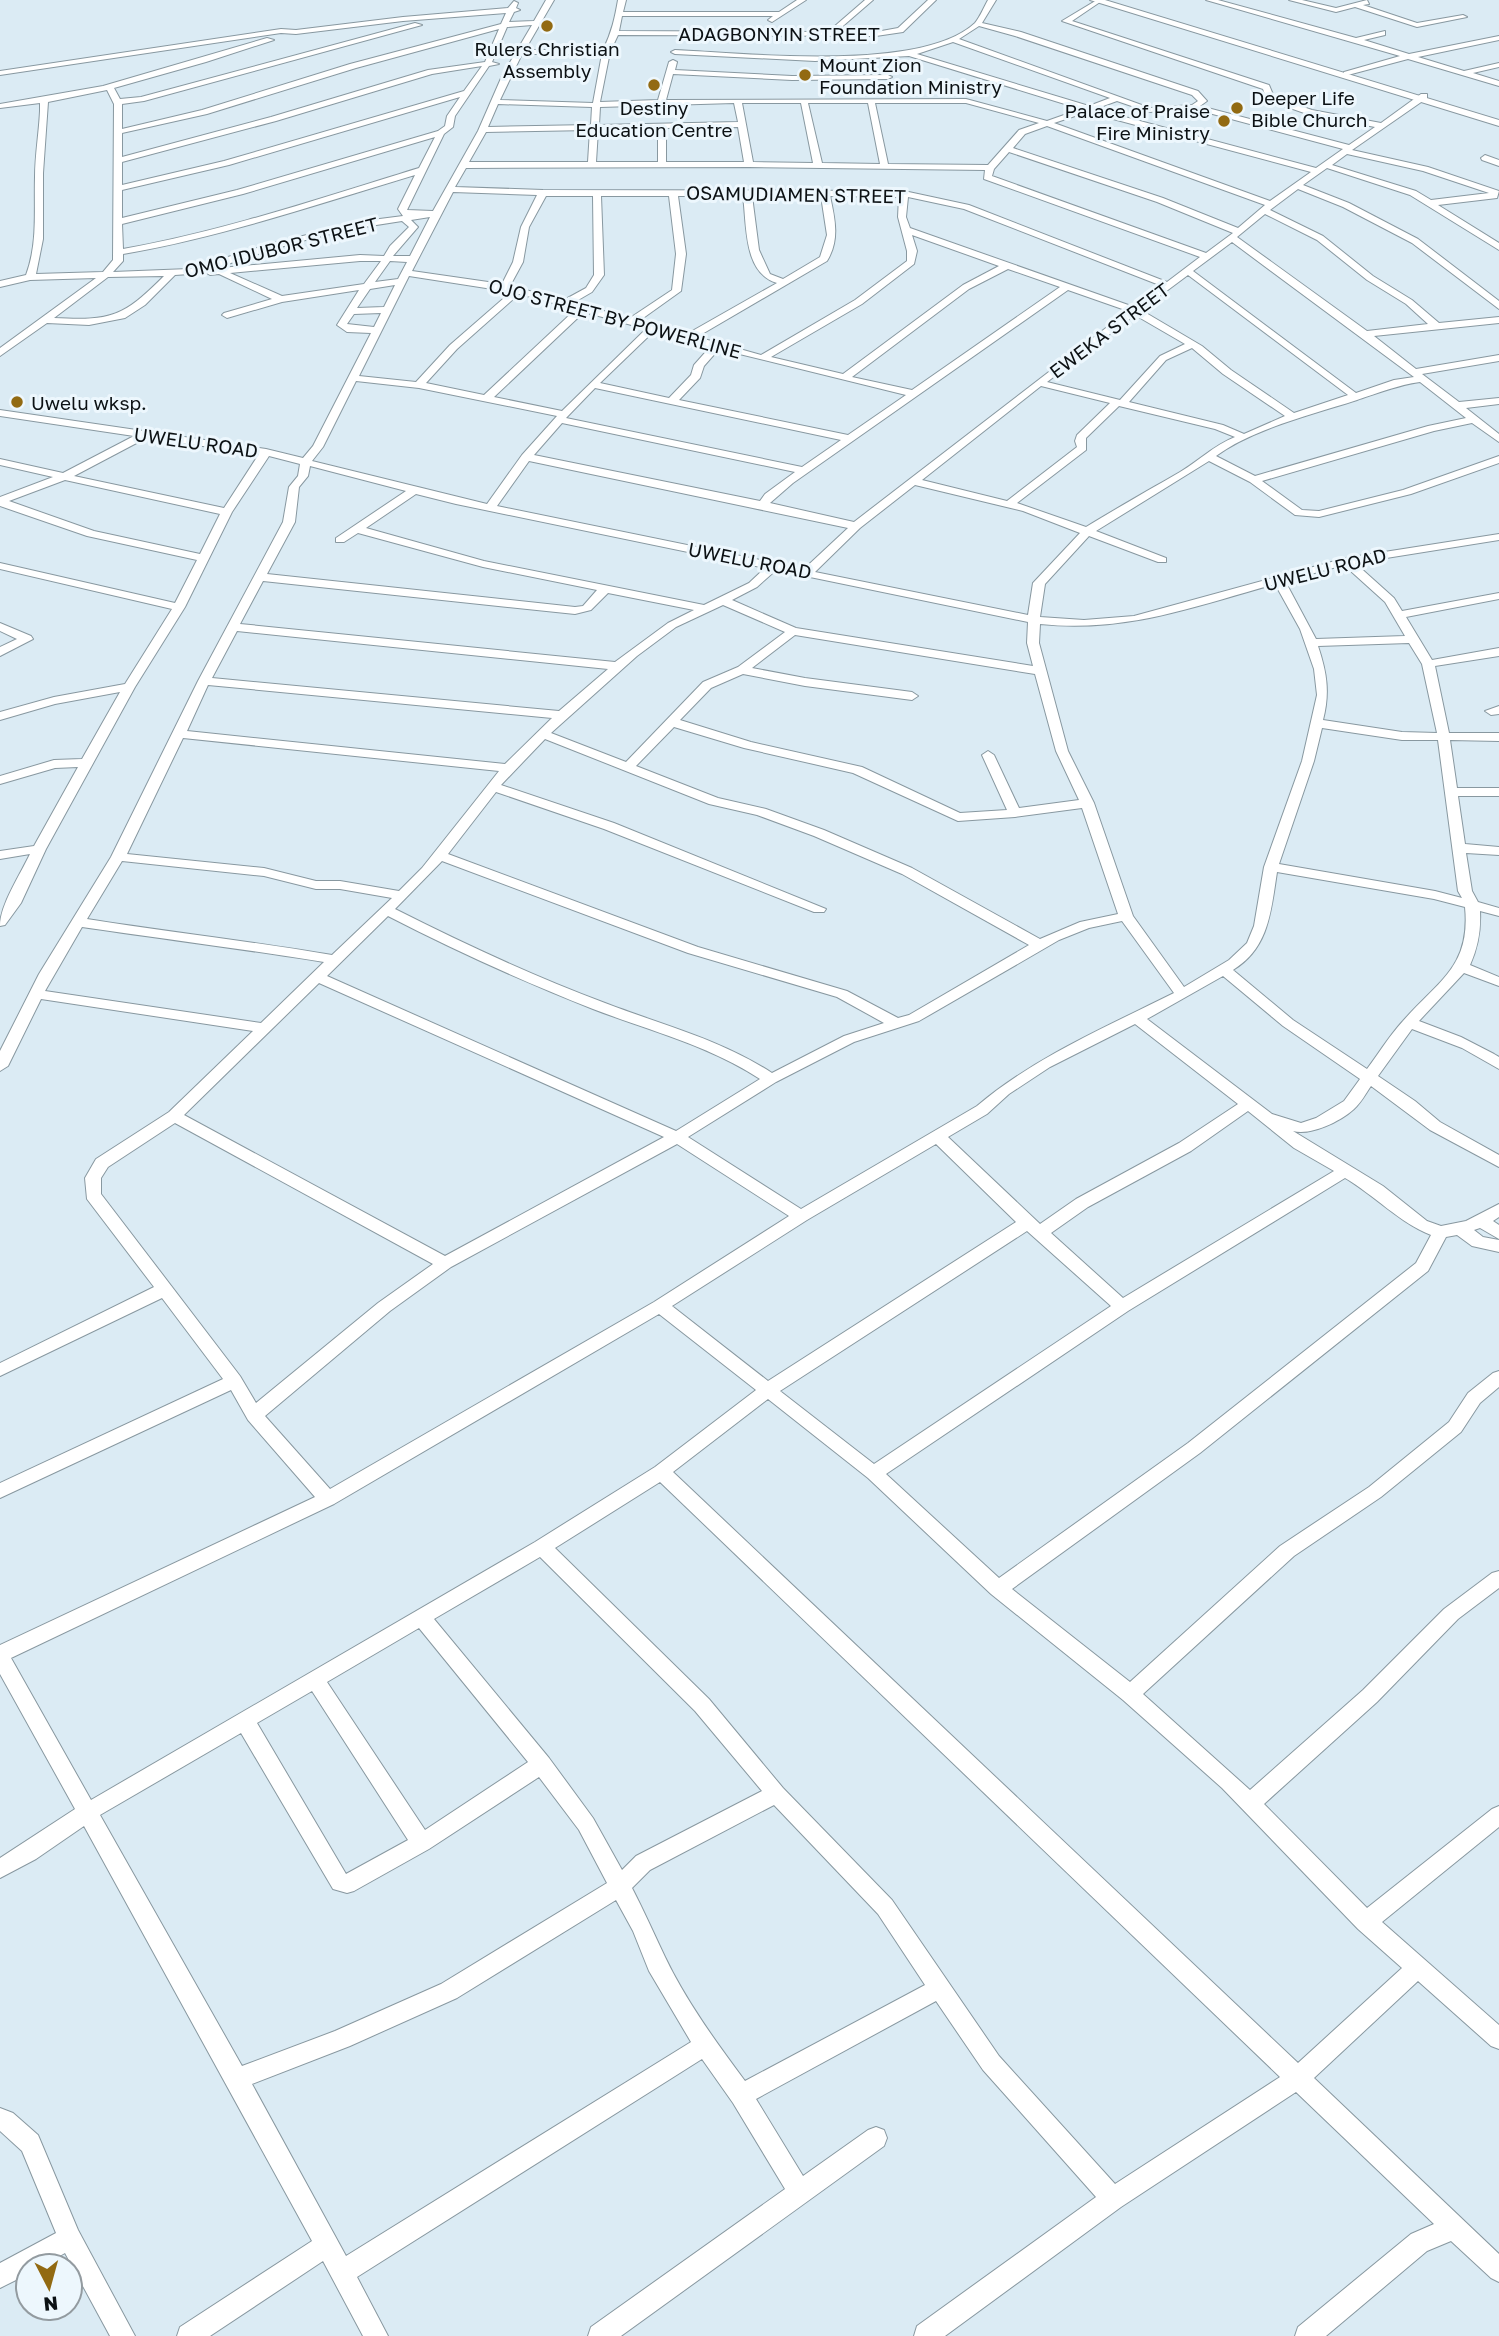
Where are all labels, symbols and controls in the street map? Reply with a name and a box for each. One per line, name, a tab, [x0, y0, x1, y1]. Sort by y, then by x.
marker: Rulers Christian Assembly	[539, 18, 555, 34]
street label: ADAGBONYIN STREET	[678, 22, 880, 45]
place label: Rulers Christian Assembly	[474, 37, 620, 82]
place label: Mount Zion Foundation Ministry	[819, 53, 1002, 98]
marker: Mount Zion Foundation Ministry	[797, 67, 813, 83]
marker: Destiny Education Centre	[646, 77, 662, 93]
place label: Deeper Life Bible Church	[1251, 86, 1368, 131]
place label: Destiny Education Centre	[575, 96, 733, 141]
place label: Palace of Praise Fire Ministry	[1065, 99, 1210, 144]
marker: Deeper Life Bible Church	[1229, 100, 1245, 116]
marker: Palace of Praise Fire Ministry	[1216, 113, 1232, 129]
street label: OSAMUDIAMEN STREET	[686, 181, 906, 207]
street label: OMO IDUBOR STREET	[182, 212, 380, 282]
street label: OJO STREET BY POWERLINE	[486, 273, 744, 363]
street label: EWEKA STREET	[1044, 277, 1174, 383]
place label: Uwelu wksp.	[31, 391, 147, 414]
marker: Uwelu wksp.	[9, 394, 25, 410]
street label: UWELU ROAD	[132, 422, 260, 462]
street label: UWELU ROAD	[686, 537, 814, 583]
street label: UWELU ROAD	[1261, 543, 1389, 595]
north arrow	[14, 2252, 84, 2322]
text: N	[42, 2292, 59, 2317]

